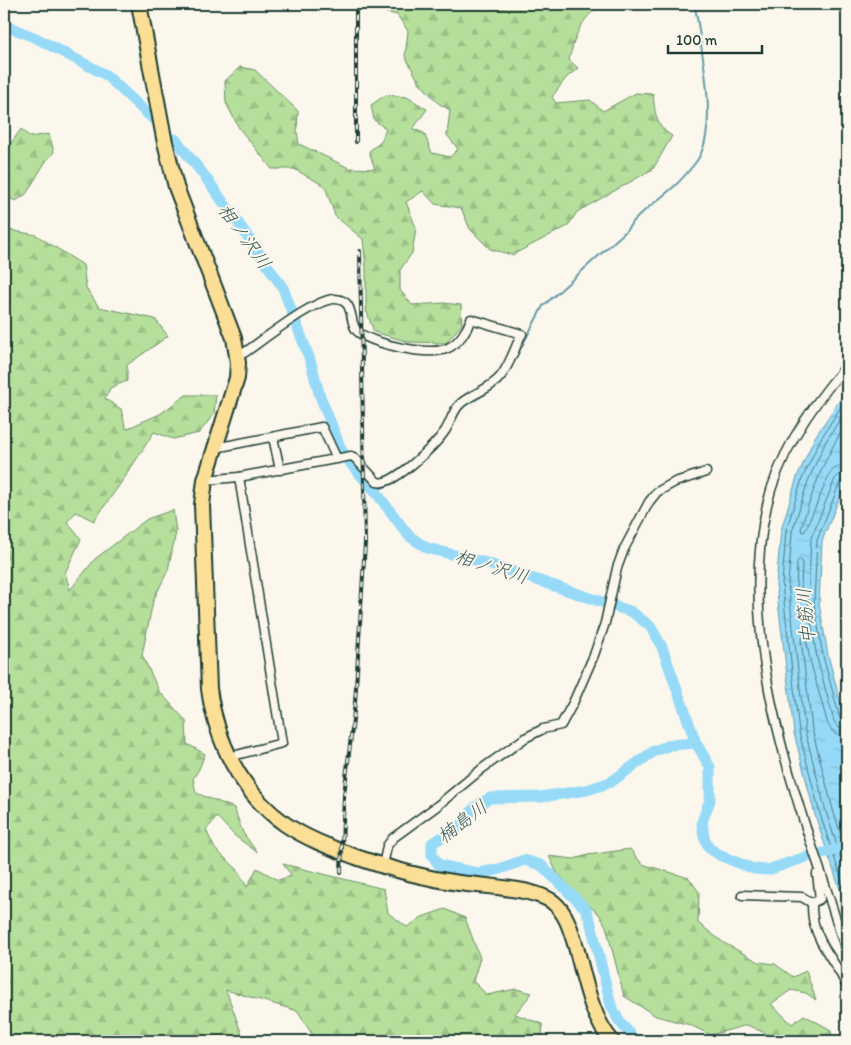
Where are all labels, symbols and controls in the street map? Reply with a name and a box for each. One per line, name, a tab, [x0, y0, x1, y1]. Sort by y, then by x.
scale bar	[668, 22, 762, 54]
text: 100 m	[676, 31, 718, 49]
water label: 相ノ沢川	[213, 199, 276, 274]
water label: 相ノ沢川	[452, 544, 532, 589]
water label: 中筋川	[792, 587, 819, 645]
water label: 楠島川	[433, 795, 492, 848]

